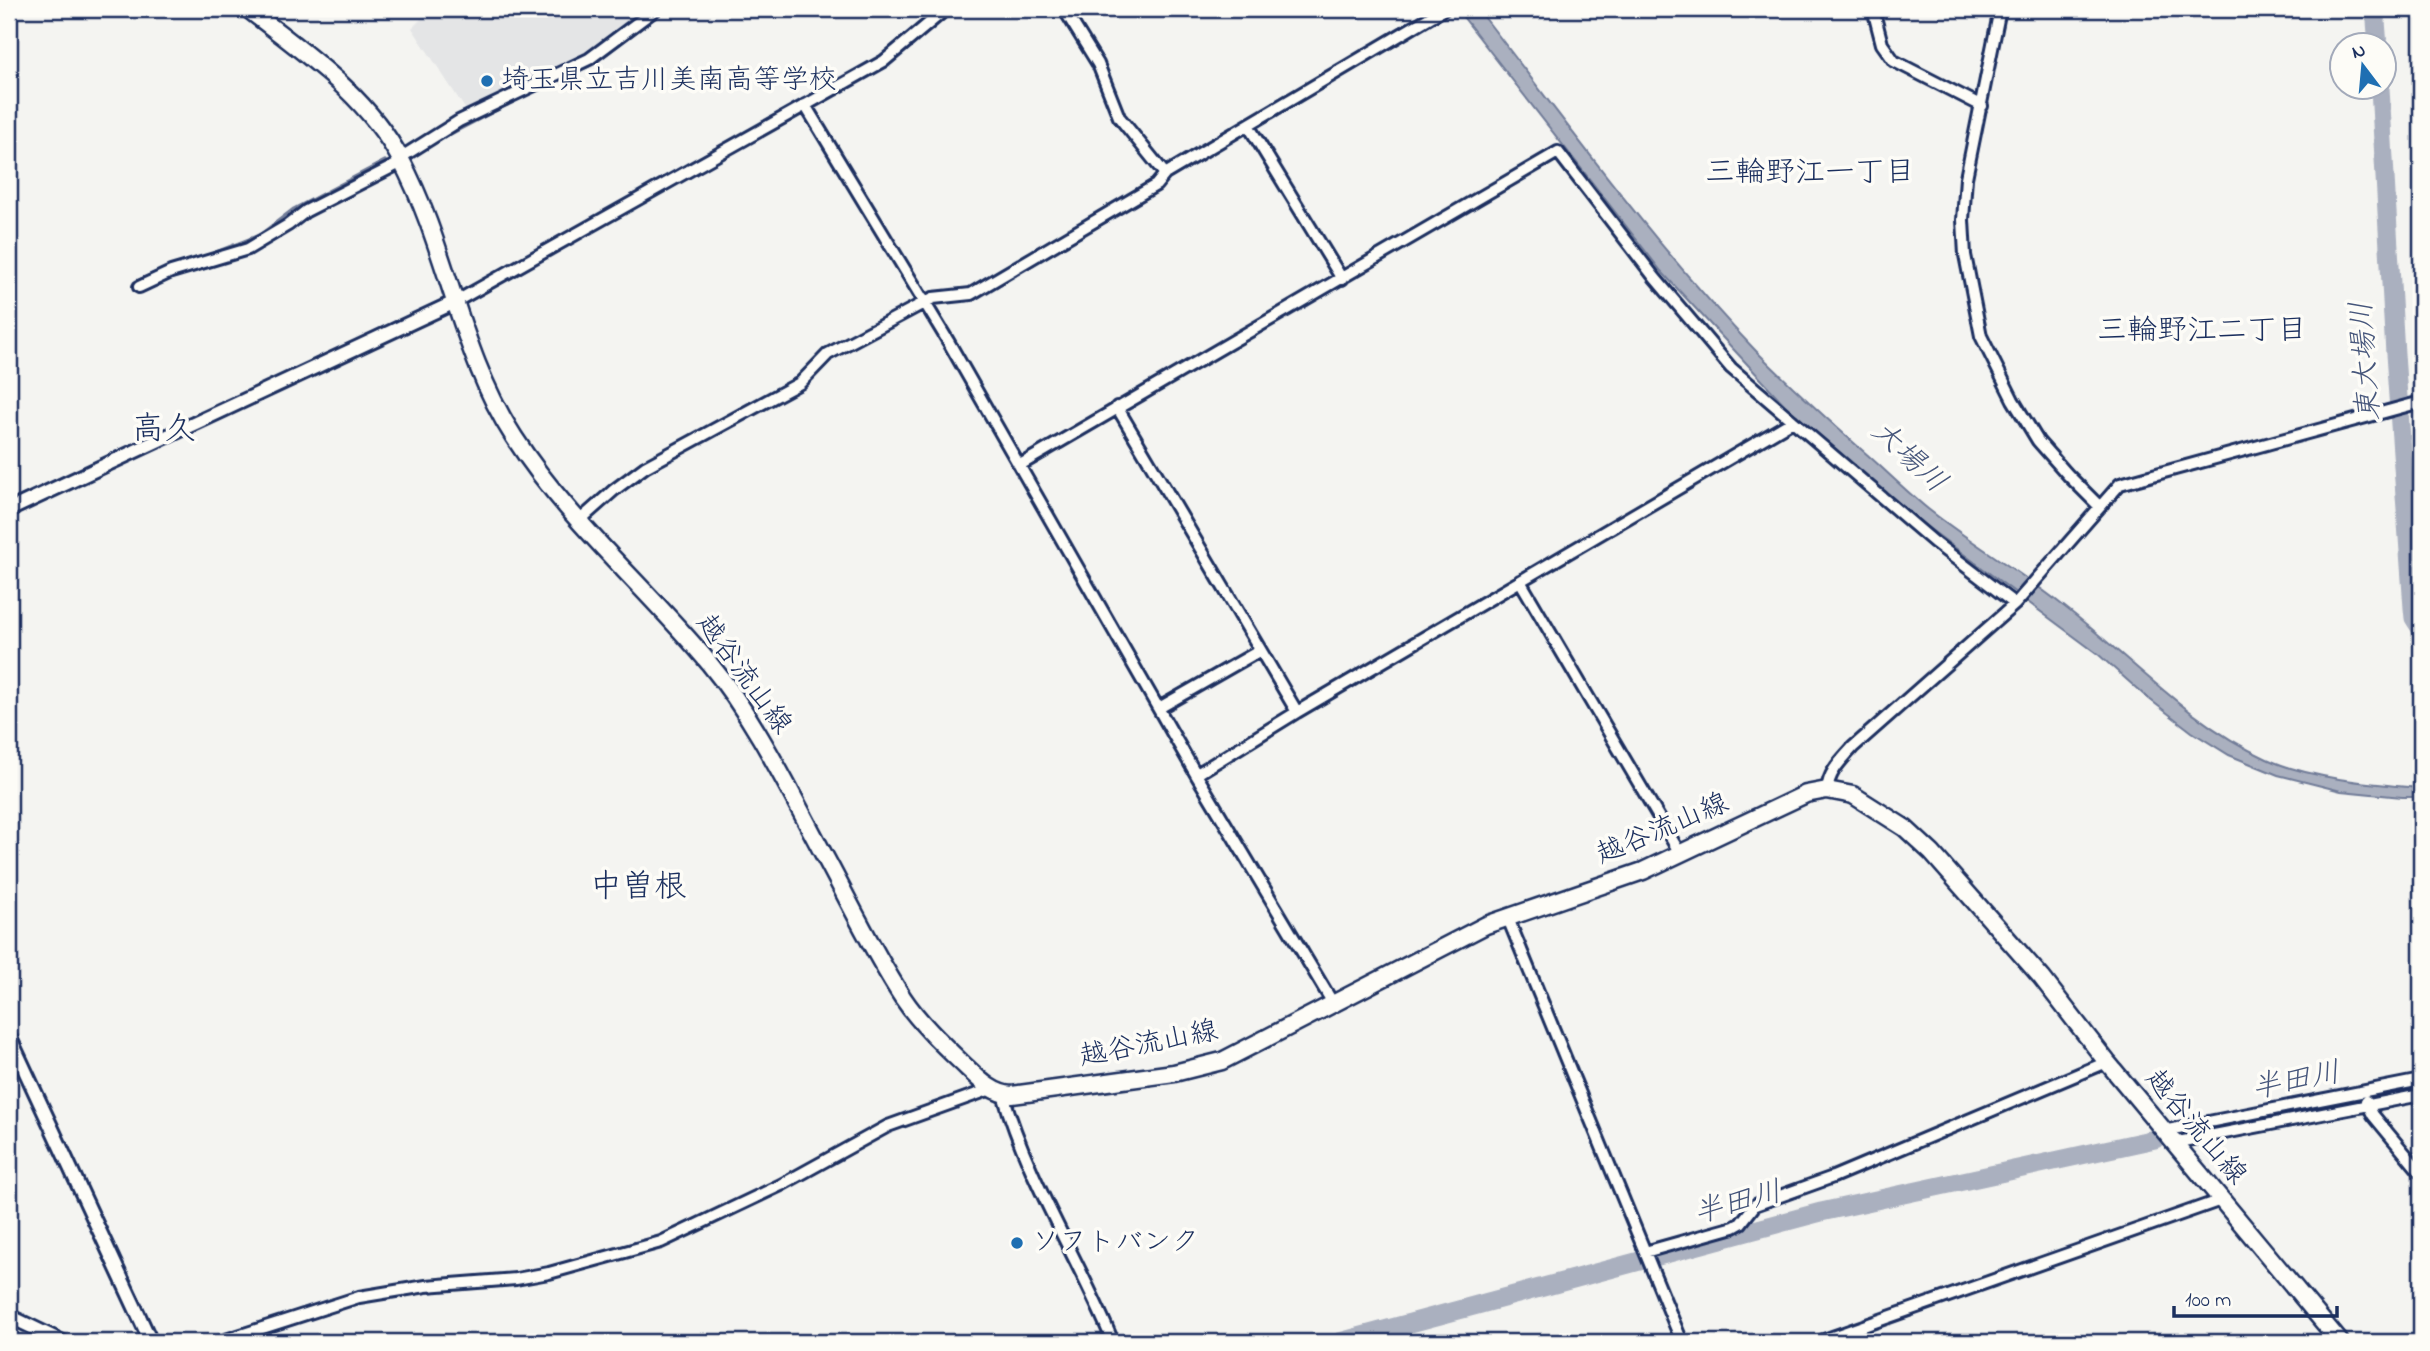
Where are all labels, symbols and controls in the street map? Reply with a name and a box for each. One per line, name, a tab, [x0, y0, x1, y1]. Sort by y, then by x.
north arrow	[2328, 32, 2398, 102]
text: N	[2349, 37, 2369, 67]
place label: 埼玉県立吉川美南高等学校	[501, 61, 837, 102]
marker: 埼玉県立吉川美南高等学校	[479, 73, 495, 89]
district label: 三輪野江一丁目	[1705, 152, 1915, 196]
water label: 東大場川	[2341, 300, 2393, 422]
district label: 三輪野江二丁目	[2097, 310, 2307, 354]
district label: 高久	[132, 407, 196, 454]
water label: 大場川	[1860, 411, 1956, 505]
street label: 越谷流山線	[685, 606, 801, 744]
street label: 越谷流山線	[1591, 784, 1735, 876]
district label: 中曽根	[590, 865, 686, 912]
street label: 越谷流山線	[1076, 1012, 1222, 1078]
water label: 半田川	[2248, 1052, 2344, 1112]
street label: 越谷流山線	[2134, 1061, 2256, 1195]
water label: 半田川	[1689, 1171, 1787, 1237]
place label: ソフトバンク	[1031, 1223, 1199, 1264]
marker: ソフトバンク	[1009, 1235, 1025, 1251]
scale bar	[2174, 1274, 2337, 1318]
text: 100 m	[2185, 1286, 2231, 1316]

